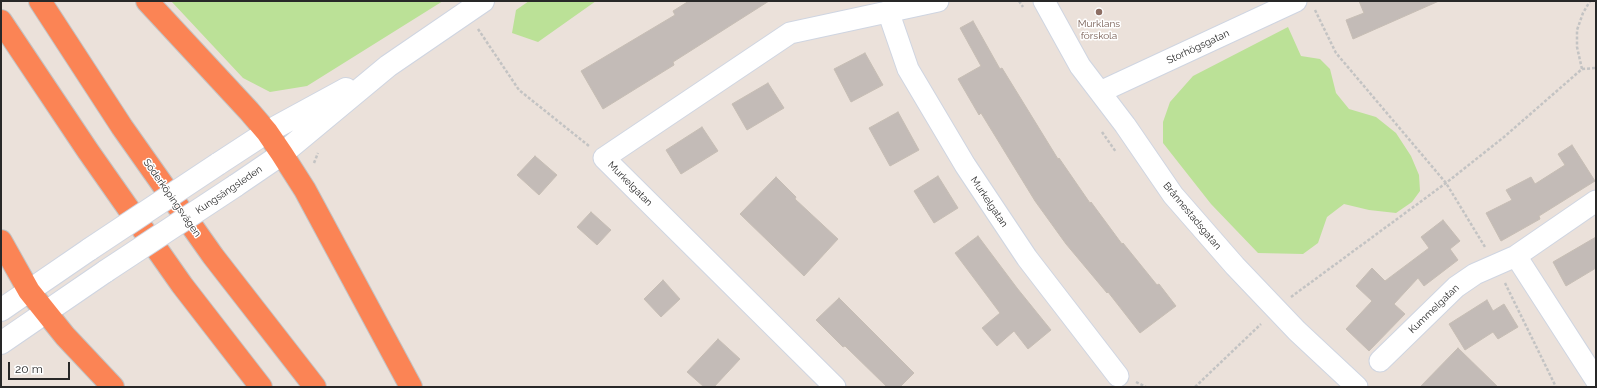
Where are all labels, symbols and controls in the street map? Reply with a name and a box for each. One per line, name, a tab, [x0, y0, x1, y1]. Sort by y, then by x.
marker: Murklans förskola	[1094, 7, 1104, 17]
place label: Murklans förskola	[1078, 18, 1120, 42]
street label: Storhögsgatan	[1165, 27, 1231, 67]
street label: Söderköpingsvägen	[141, 157, 203, 239]
street label: Murkelgatan	[605, 159, 655, 209]
street label: Kungsängsleden	[193, 163, 265, 217]
street label: Murkelgatan	[968, 175, 1010, 229]
street label: Brånnestadsgatan	[1160, 180, 1224, 252]
street label: Kummelgatan	[1406, 282, 1462, 336]
scale bar	[10, 354, 72, 380]
text: 20 m	[15, 362, 43, 376]

